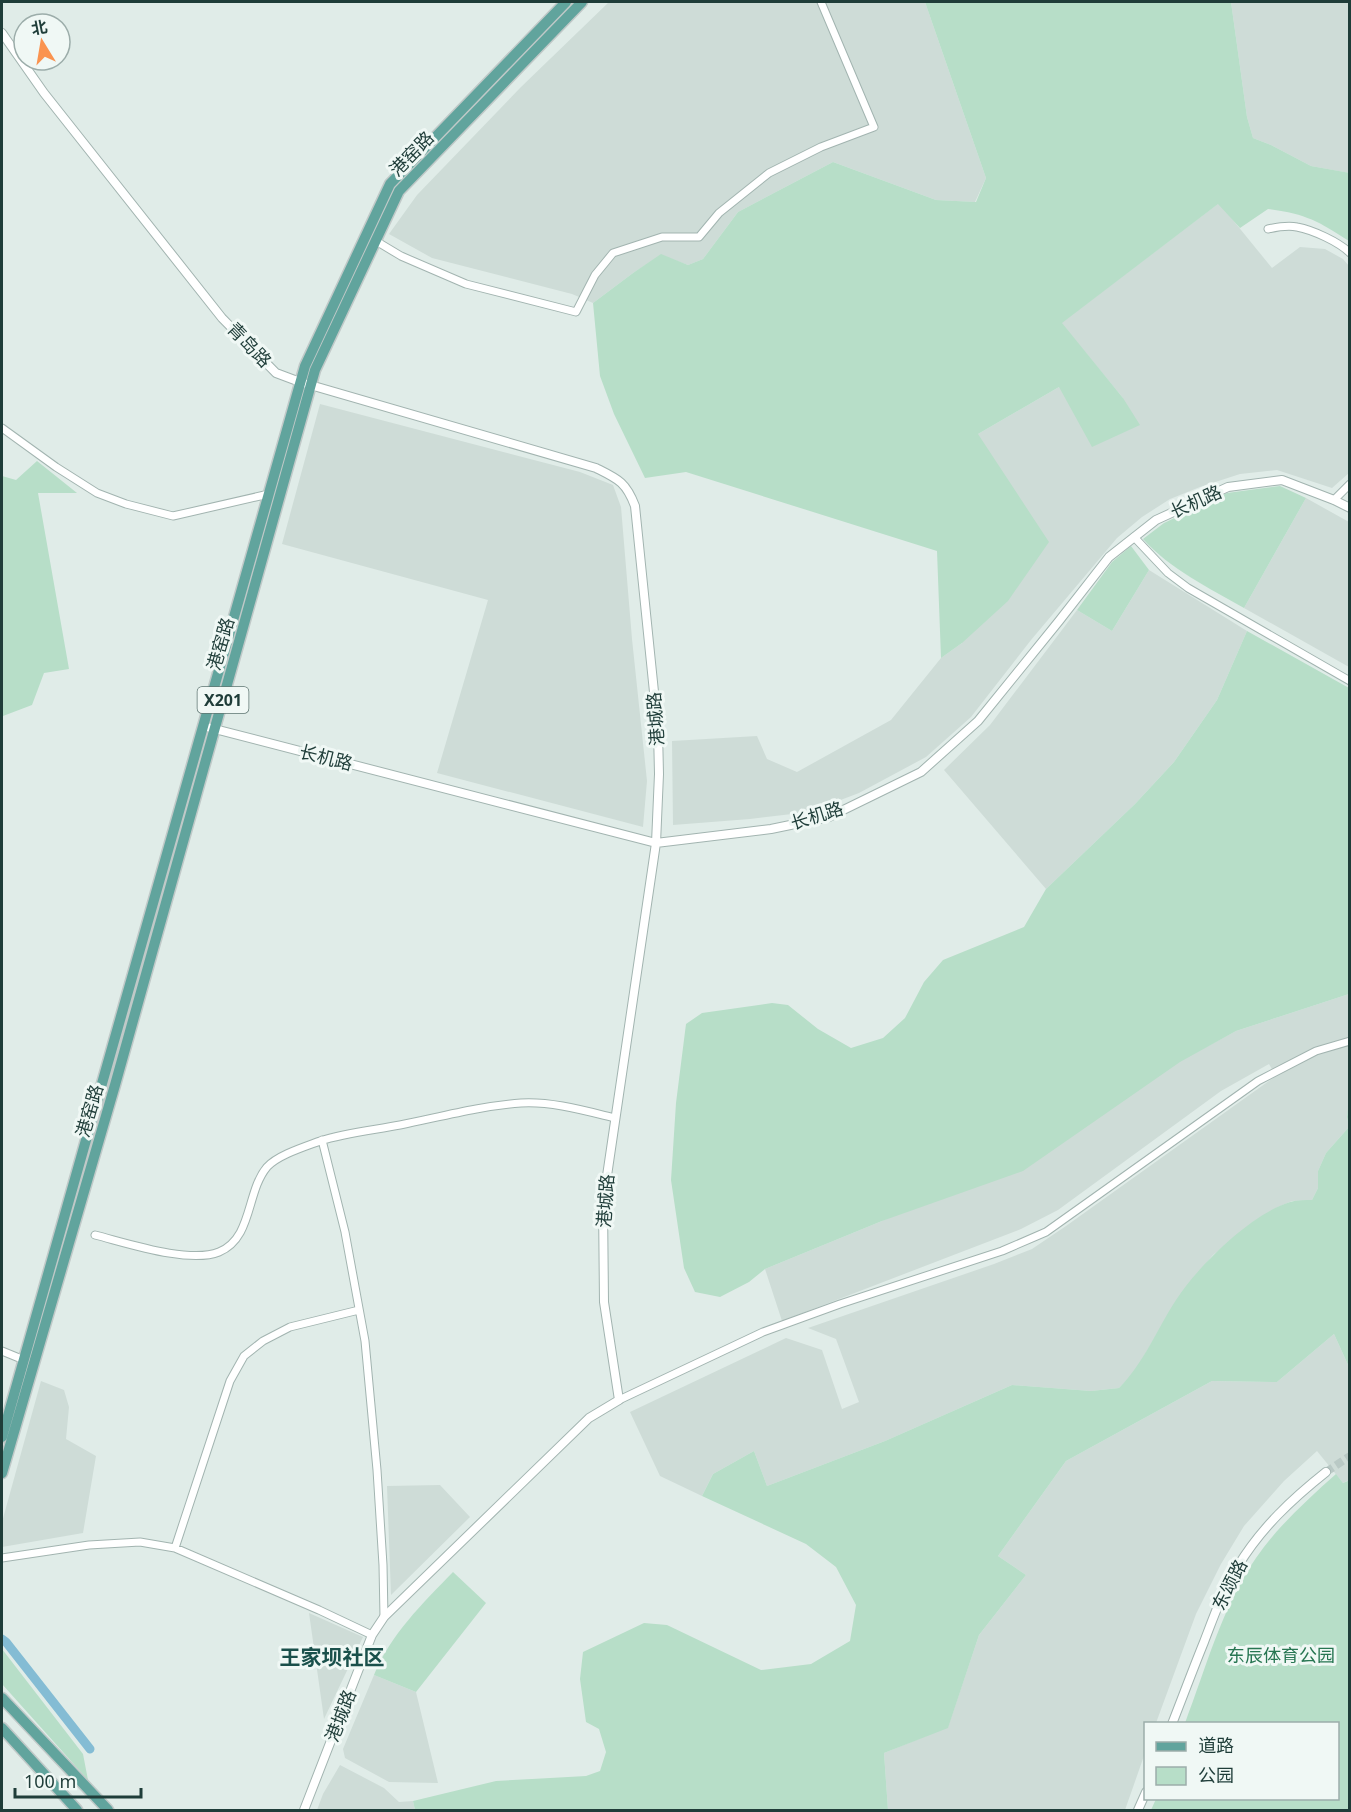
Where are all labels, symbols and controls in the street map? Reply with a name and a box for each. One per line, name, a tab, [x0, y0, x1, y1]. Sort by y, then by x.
north arrow	[12, 12, 72, 72]
text: 北	[29, 15, 49, 40]
street label: 港窑路	[384, 126, 439, 181]
street label: 青岛路	[222, 317, 277, 372]
street label: 长机路	[1166, 479, 1225, 523]
street label: 港窑路	[201, 614, 239, 673]
road number: X201	[198, 687, 248, 713]
street label: 港城路	[641, 691, 669, 747]
street label: 长机路	[297, 739, 355, 775]
street label: 长机路	[787, 796, 846, 834]
street label: 港窑路	[70, 1081, 108, 1140]
street label: 港城路	[591, 1173, 619, 1229]
street label: 东颂路	[1206, 1555, 1252, 1614]
district label: 王家坝社区	[280, 1643, 385, 1671]
park label: 东辰体育公园	[1227, 1643, 1335, 1667]
street label: 港城路	[319, 1686, 361, 1745]
legend	[1144, 1722, 1339, 1800]
text: 道路	[1198, 1733, 1234, 1757]
scale bar	[15, 1761, 141, 1799]
text: 公园	[1198, 1763, 1234, 1787]
text: 100 m	[24, 1769, 76, 1793]

